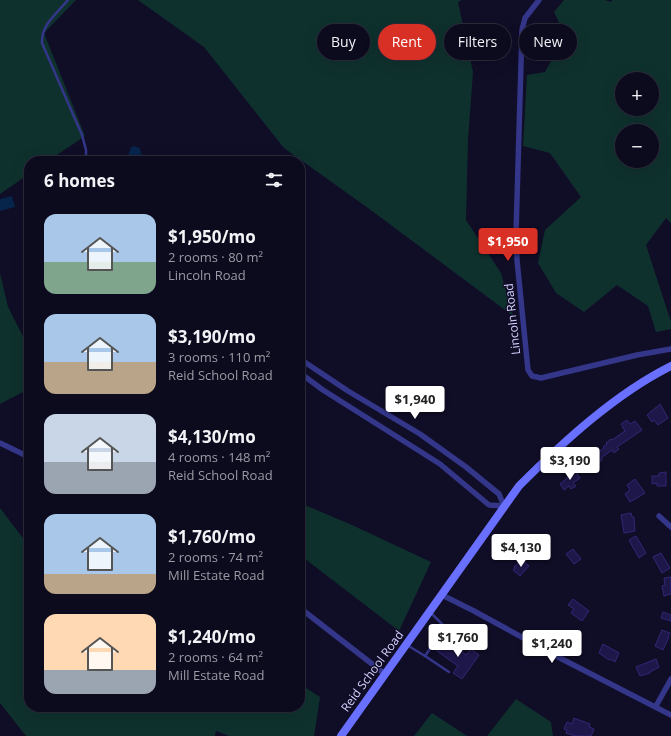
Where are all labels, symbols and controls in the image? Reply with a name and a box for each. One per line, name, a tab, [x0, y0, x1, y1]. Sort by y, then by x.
chip: Buy	[317, 24, 370, 60]
chip: Rent	[378, 24, 436, 60]
chip: Filters	[444, 24, 511, 60]
chip: New	[519, 24, 577, 60]
map controls	[615, 72, 659, 168]
button: +	[615, 72, 659, 116]
button: −	[615, 124, 659, 168]
text: 6 homes	[44, 169, 115, 192]
icon: filters	[263, 169, 285, 191]
text: $1,950/mo	[168, 225, 256, 248]
pin: $1,950	[475, 228, 541, 262]
icon: home	[76, 230, 124, 278]
text: $1,950	[488, 232, 528, 250]
text: 2 rooms · 80 m²	[168, 248, 263, 266]
text: Lincoln Road	[168, 266, 246, 284]
street label: Lincoln Road	[500, 282, 524, 356]
text: $3,190/mo	[168, 325, 256, 348]
icon: home	[76, 330, 124, 378]
text: 3 rooms · 110 m²	[168, 348, 270, 366]
text: Reid School Road	[168, 366, 273, 384]
pin: $1,940	[382, 386, 448, 420]
text: $1,940	[395, 390, 435, 408]
text: $4,130/mo	[168, 425, 256, 448]
icon: home	[76, 430, 124, 478]
pin: $3,190	[537, 447, 603, 481]
text: 4 rooms · 148 m²	[168, 448, 270, 466]
text: $3,190	[550, 451, 590, 469]
text: Reid School Road	[168, 466, 273, 484]
text: $1,760/mo	[168, 525, 256, 548]
icon: home	[76, 530, 124, 578]
pin: $4,130	[488, 534, 554, 568]
text: $4,130	[501, 538, 541, 556]
text: 2 rooms · 74 m²	[168, 548, 263, 566]
text: Mill Estate Road	[168, 566, 265, 584]
pin: $1,760	[425, 624, 491, 658]
text: $1,240/mo	[168, 625, 256, 648]
street label: Reid School Road	[337, 627, 407, 715]
text: $1,760	[438, 628, 478, 646]
icon: home	[76, 630, 124, 678]
pin: $1,240	[519, 630, 585, 664]
text: $1,240	[532, 634, 572, 652]
text: 2 rooms · 64 m²	[168, 648, 263, 666]
text: Mill Estate Road	[168, 666, 265, 684]

